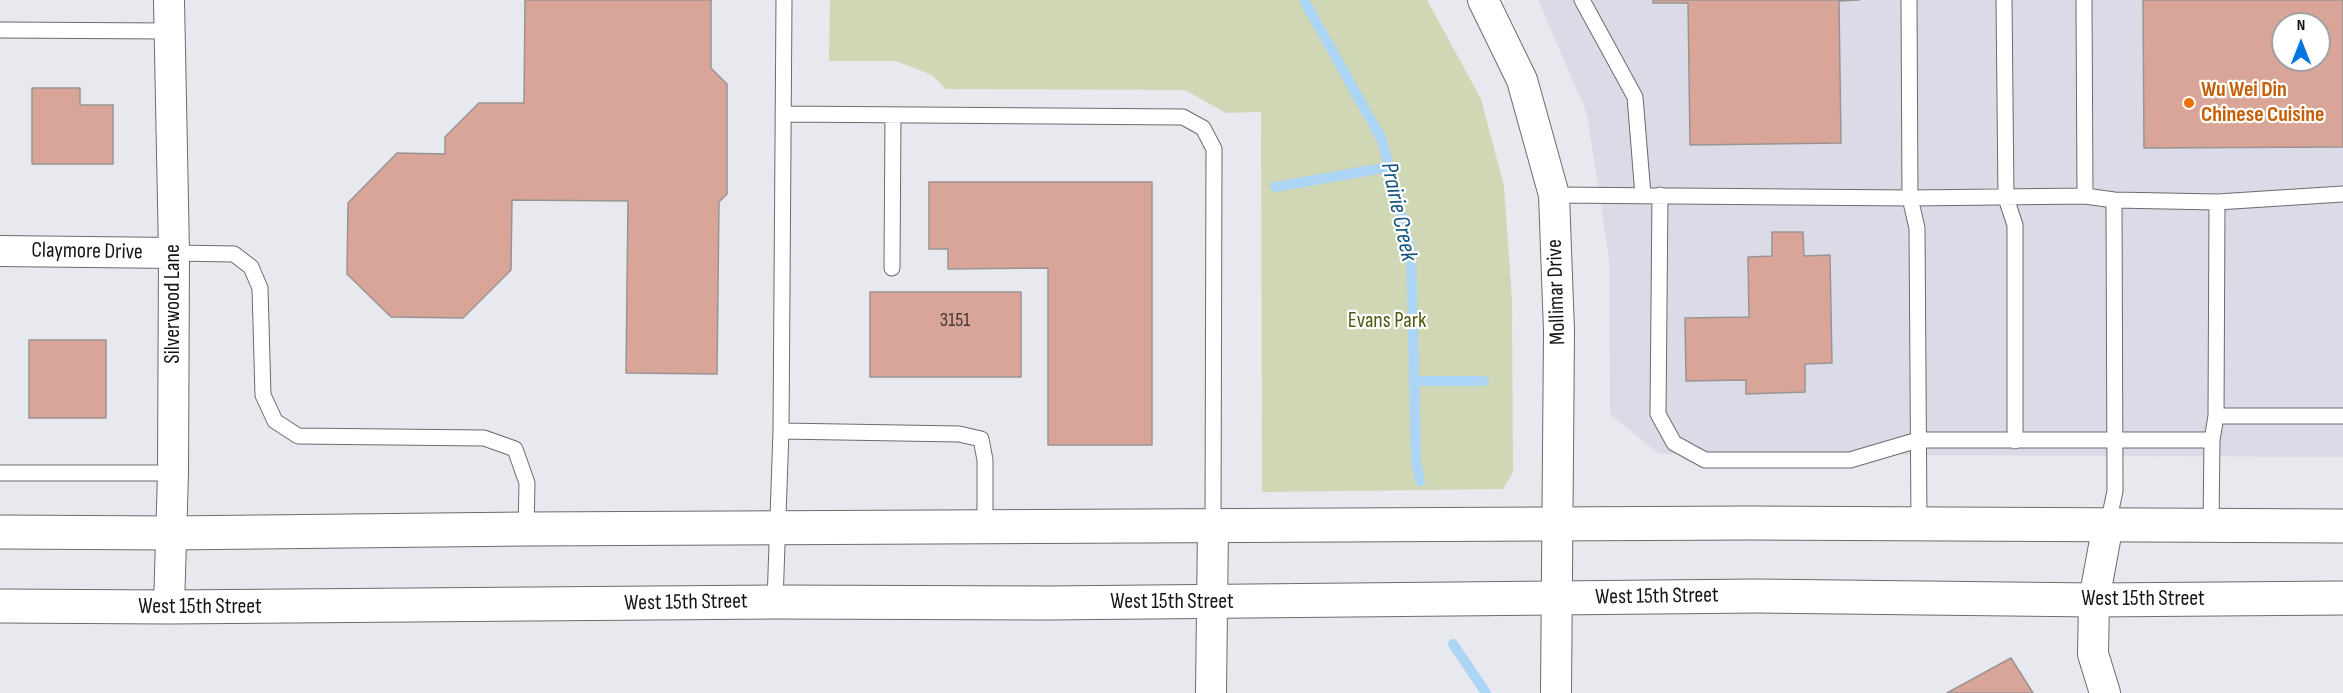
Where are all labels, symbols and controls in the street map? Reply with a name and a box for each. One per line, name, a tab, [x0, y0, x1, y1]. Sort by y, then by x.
north arrow	[2271, 12, 2331, 72]
text: N	[2297, 16, 2305, 35]
place label: Wu Wei Din Chinese Cuisine	[2201, 77, 2324, 128]
marker: Wu Wei Din Chinese Cuisine	[2182, 96, 2196, 110]
water label: Prairie Creek	[1374, 160, 1422, 264]
street label: Claymore Drive	[31, 238, 143, 266]
street label: Mollimar Drive	[1542, 239, 1572, 345]
street label: Silverwood Lane	[160, 244, 186, 364]
park label: Evans Park	[1348, 308, 1426, 334]
house number: 3151	[940, 309, 970, 333]
street label: West 15th Street	[1595, 583, 1719, 611]
street label: West 15th Street	[2081, 586, 2205, 612]
street label: West 15th Street	[624, 589, 748, 617]
street label: West 15th Street	[1110, 589, 1234, 615]
street label: West 15th Street	[138, 594, 262, 620]

